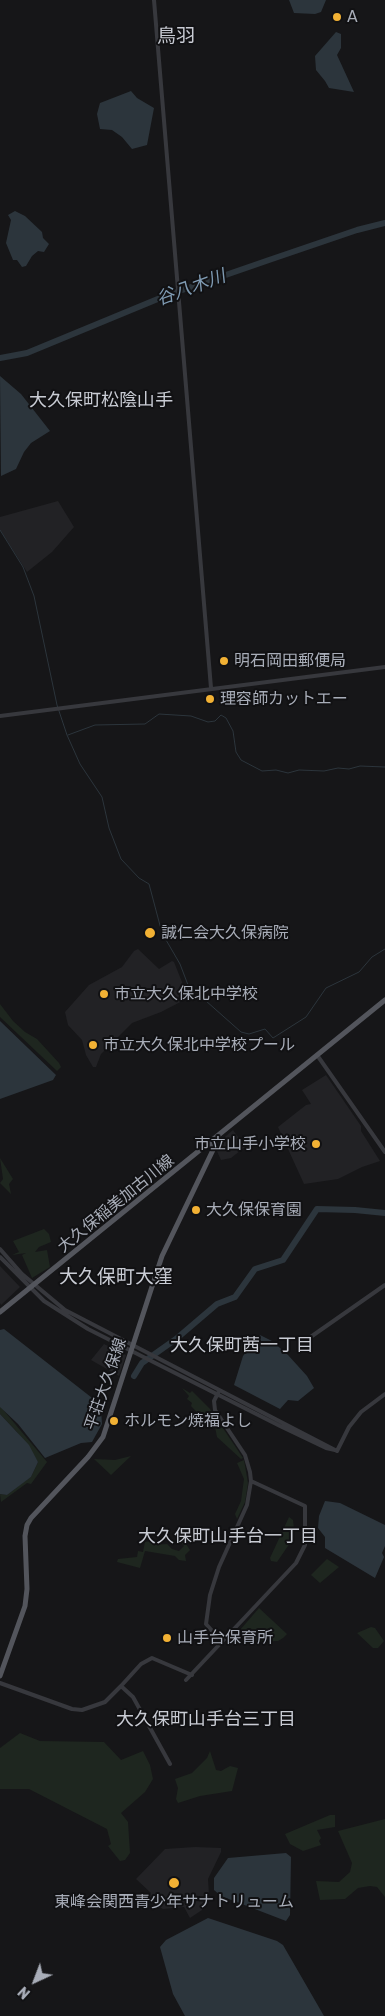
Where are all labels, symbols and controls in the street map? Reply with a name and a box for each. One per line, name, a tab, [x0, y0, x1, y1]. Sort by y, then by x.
place label: A	[347, 7, 358, 27]
marker: A	[331, 11, 343, 23]
district label: 鳥羽	[157, 26, 195, 48]
water label: 谷八木川	[153, 266, 229, 310]
district label: 大久保町松陰山手	[29, 390, 173, 412]
place label: 明石岡田郵便局	[234, 651, 346, 671]
marker: 明石岡田郵便局	[218, 655, 230, 667]
place label: 理容師カットエー	[220, 689, 348, 709]
marker: 理容師カットエー	[204, 693, 216, 705]
place label: 誠仁会大久保病院	[161, 923, 289, 943]
marker: 誠仁会大久保病院	[143, 926, 157, 940]
place label: 市立大久保北中学校	[114, 984, 258, 1004]
marker: 市立大久保北中学校	[98, 988, 110, 1000]
place label: 市立大久保北中学校プール	[103, 1035, 295, 1055]
marker: 市立大久保北中学校プール	[87, 1039, 99, 1051]
place label: 市立山手小学校	[194, 1134, 306, 1154]
marker: 市立山手小学校	[310, 1138, 322, 1150]
street label: 大久保稲美加古川線	[54, 1151, 178, 1257]
place label: 大久保保育園	[206, 1200, 302, 1220]
marker: 大久保保育園	[190, 1204, 202, 1216]
district label: 大久保町大窪	[59, 1267, 173, 1289]
street label: 平荘大久保線	[81, 1335, 131, 1433]
district label: 大久保町茜一丁目	[170, 1335, 314, 1357]
place label: ホルモン焼福よし	[124, 1411, 252, 1431]
marker: ホルモン焼福よし	[108, 1415, 120, 1427]
district label: 大久保町山手台一丁目	[138, 1526, 318, 1548]
place label: 山手台保育所	[177, 1628, 273, 1648]
marker: 山手台保育所	[161, 1632, 173, 1644]
district label: 大久保町山手台三丁目	[116, 1709, 296, 1731]
marker: 東峰会関西青少年サナトリューム	[167, 1876, 181, 1890]
place label: 東峰会関西青少年サナトリューム	[54, 1892, 294, 1912]
north arrow	[10, 1956, 60, 2006]
text: N	[15, 1983, 34, 2002]

